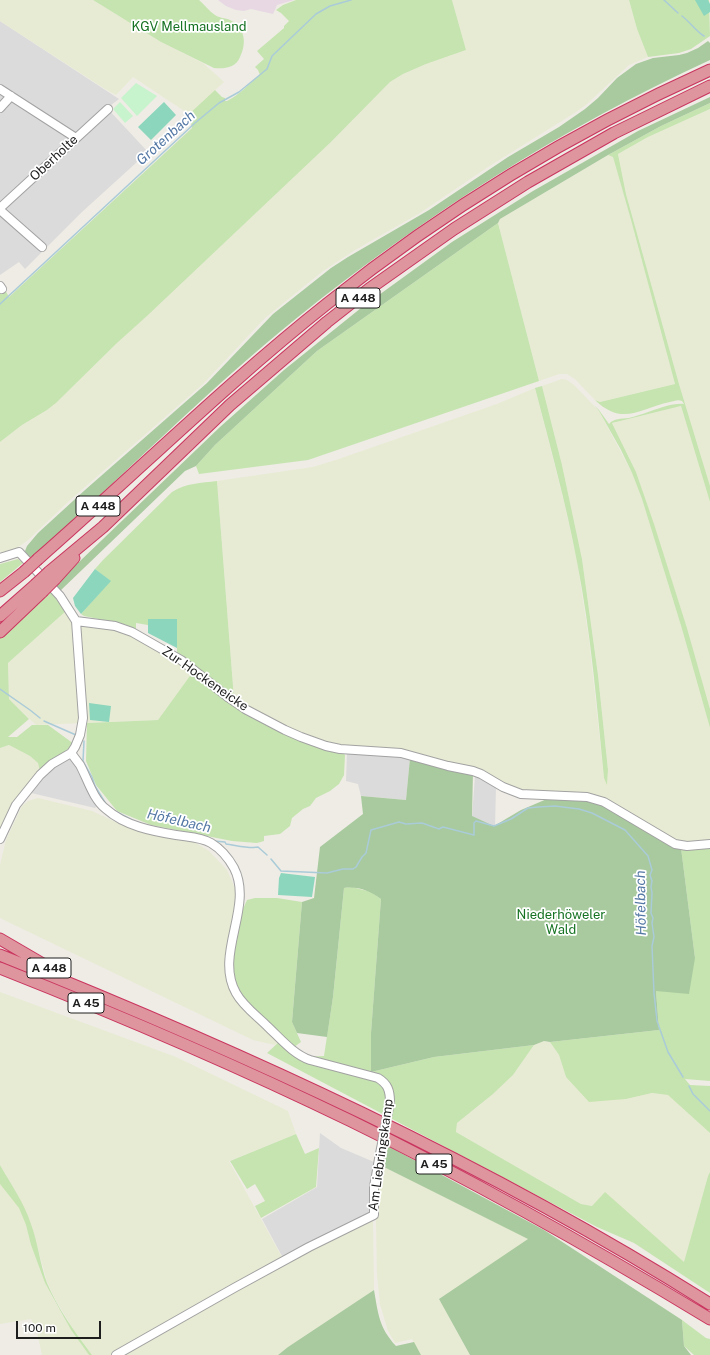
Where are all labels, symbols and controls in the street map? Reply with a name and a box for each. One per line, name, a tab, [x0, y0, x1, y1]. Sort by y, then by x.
park label: KGV Mellmausland	[131, 19, 247, 35]
water label: Grotenbach	[133, 107, 199, 169]
street label: Oberholte	[27, 132, 81, 184]
road number: A 448	[336, 288, 380, 308]
road number: A 448	[76, 496, 120, 516]
street label: Zur Hockeneicke	[159, 643, 251, 715]
water label: Höfelbach	[145, 805, 213, 837]
water label: Höfelbach	[632, 870, 650, 936]
park label: Niederhöweler Wald	[517, 907, 605, 938]
road number: A 448	[27, 958, 71, 978]
road number: A 45	[68, 993, 104, 1013]
street label: Am Liebringskamp	[365, 1098, 397, 1212]
road number: A 45	[416, 1154, 452, 1174]
scale bar	[18, 1313, 103, 1339]
text: 100 m	[23, 1321, 56, 1335]

